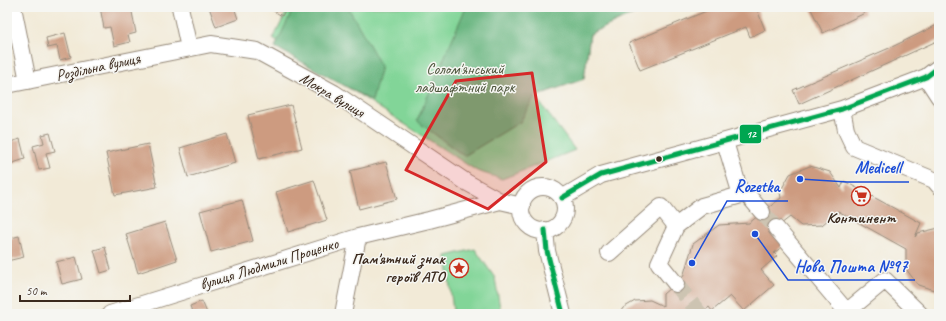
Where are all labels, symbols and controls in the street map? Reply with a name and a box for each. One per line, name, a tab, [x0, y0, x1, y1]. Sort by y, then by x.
street label: Роздільна вулиця	[54, 48, 143, 86]
park label: Солом'янський ладшафтний парк	[415, 59, 516, 97]
street label: Мокра вулиця	[296, 68, 369, 123]
line badge: 12	[739, 124, 762, 144]
text: 12	[746, 127, 757, 141]
callout: Medicell	[847, 153, 909, 182]
unlabelled marker	[654, 154, 664, 164]
text: Medicell	[855, 157, 905, 178]
callout: Rozetka	[727, 172, 788, 201]
text: Rozetka	[734, 176, 782, 197]
supermarket icon: Континент	[850, 185, 872, 207]
place label: Континент	[826, 208, 897, 228]
street label: вулиця Людмили Проценко	[197, 233, 342, 295]
place label: Пам'ятний знак героїв АТО	[352, 249, 447, 287]
callout: Нова Пошта №97	[788, 251, 915, 280]
text: Нова Пошта №97	[795, 256, 910, 277]
place icon: Пам'ятний знак героїв АТО	[448, 257, 470, 279]
scale bar	[20, 277, 130, 303]
text: 50 m	[26, 283, 48, 299]

